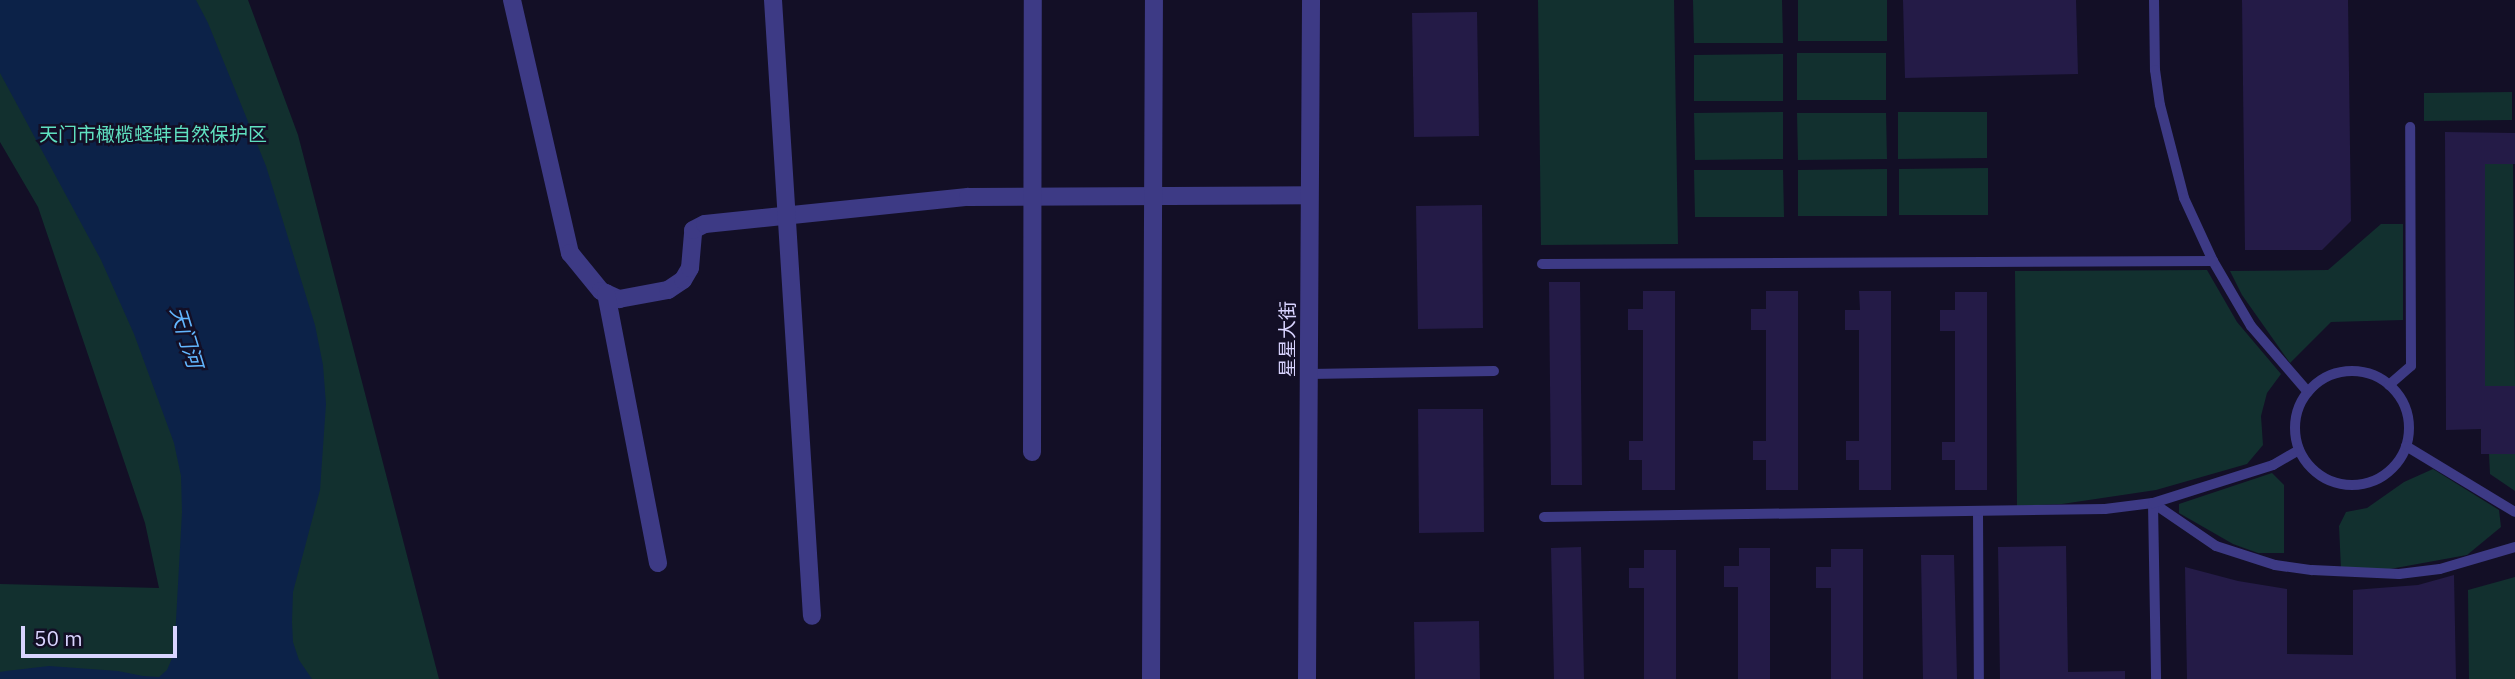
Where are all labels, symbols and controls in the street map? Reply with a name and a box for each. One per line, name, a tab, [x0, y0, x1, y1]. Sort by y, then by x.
park label: 天门市橄榄蛏蚌自然保护区	[39, 124, 267, 146]
street label: 星星大街	[1277, 301, 1299, 377]
water label: 天门河	[166, 303, 208, 371]
scale bar	[24, 612, 180, 656]
text: 50 m	[34, 624, 83, 652]

